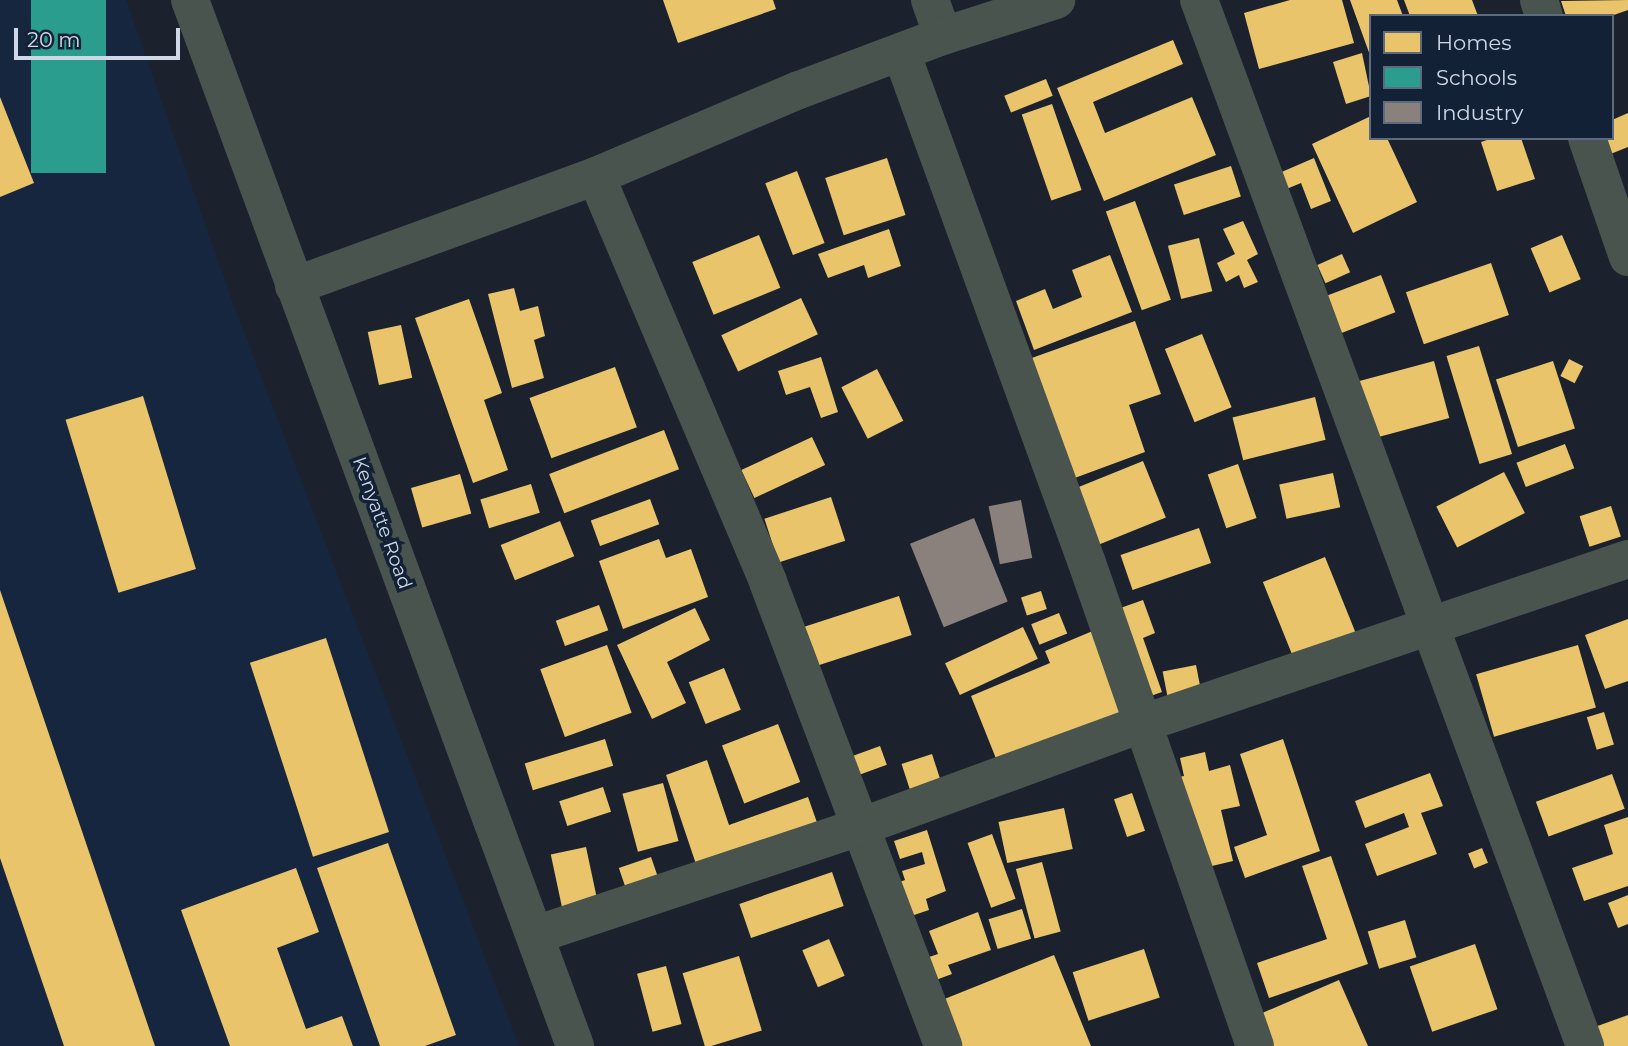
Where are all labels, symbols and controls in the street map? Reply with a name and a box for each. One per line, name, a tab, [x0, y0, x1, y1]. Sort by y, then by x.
scale bar	[18, 14, 184, 58]
legend	[1369, 14, 1614, 140]
text: 20 m	[27, 27, 81, 52]
text: Homes	[1436, 30, 1511, 55]
text: Schools	[1436, 65, 1517, 90]
text: Industry	[1436, 100, 1523, 125]
street label: Kenyatte Road	[348, 454, 416, 592]

